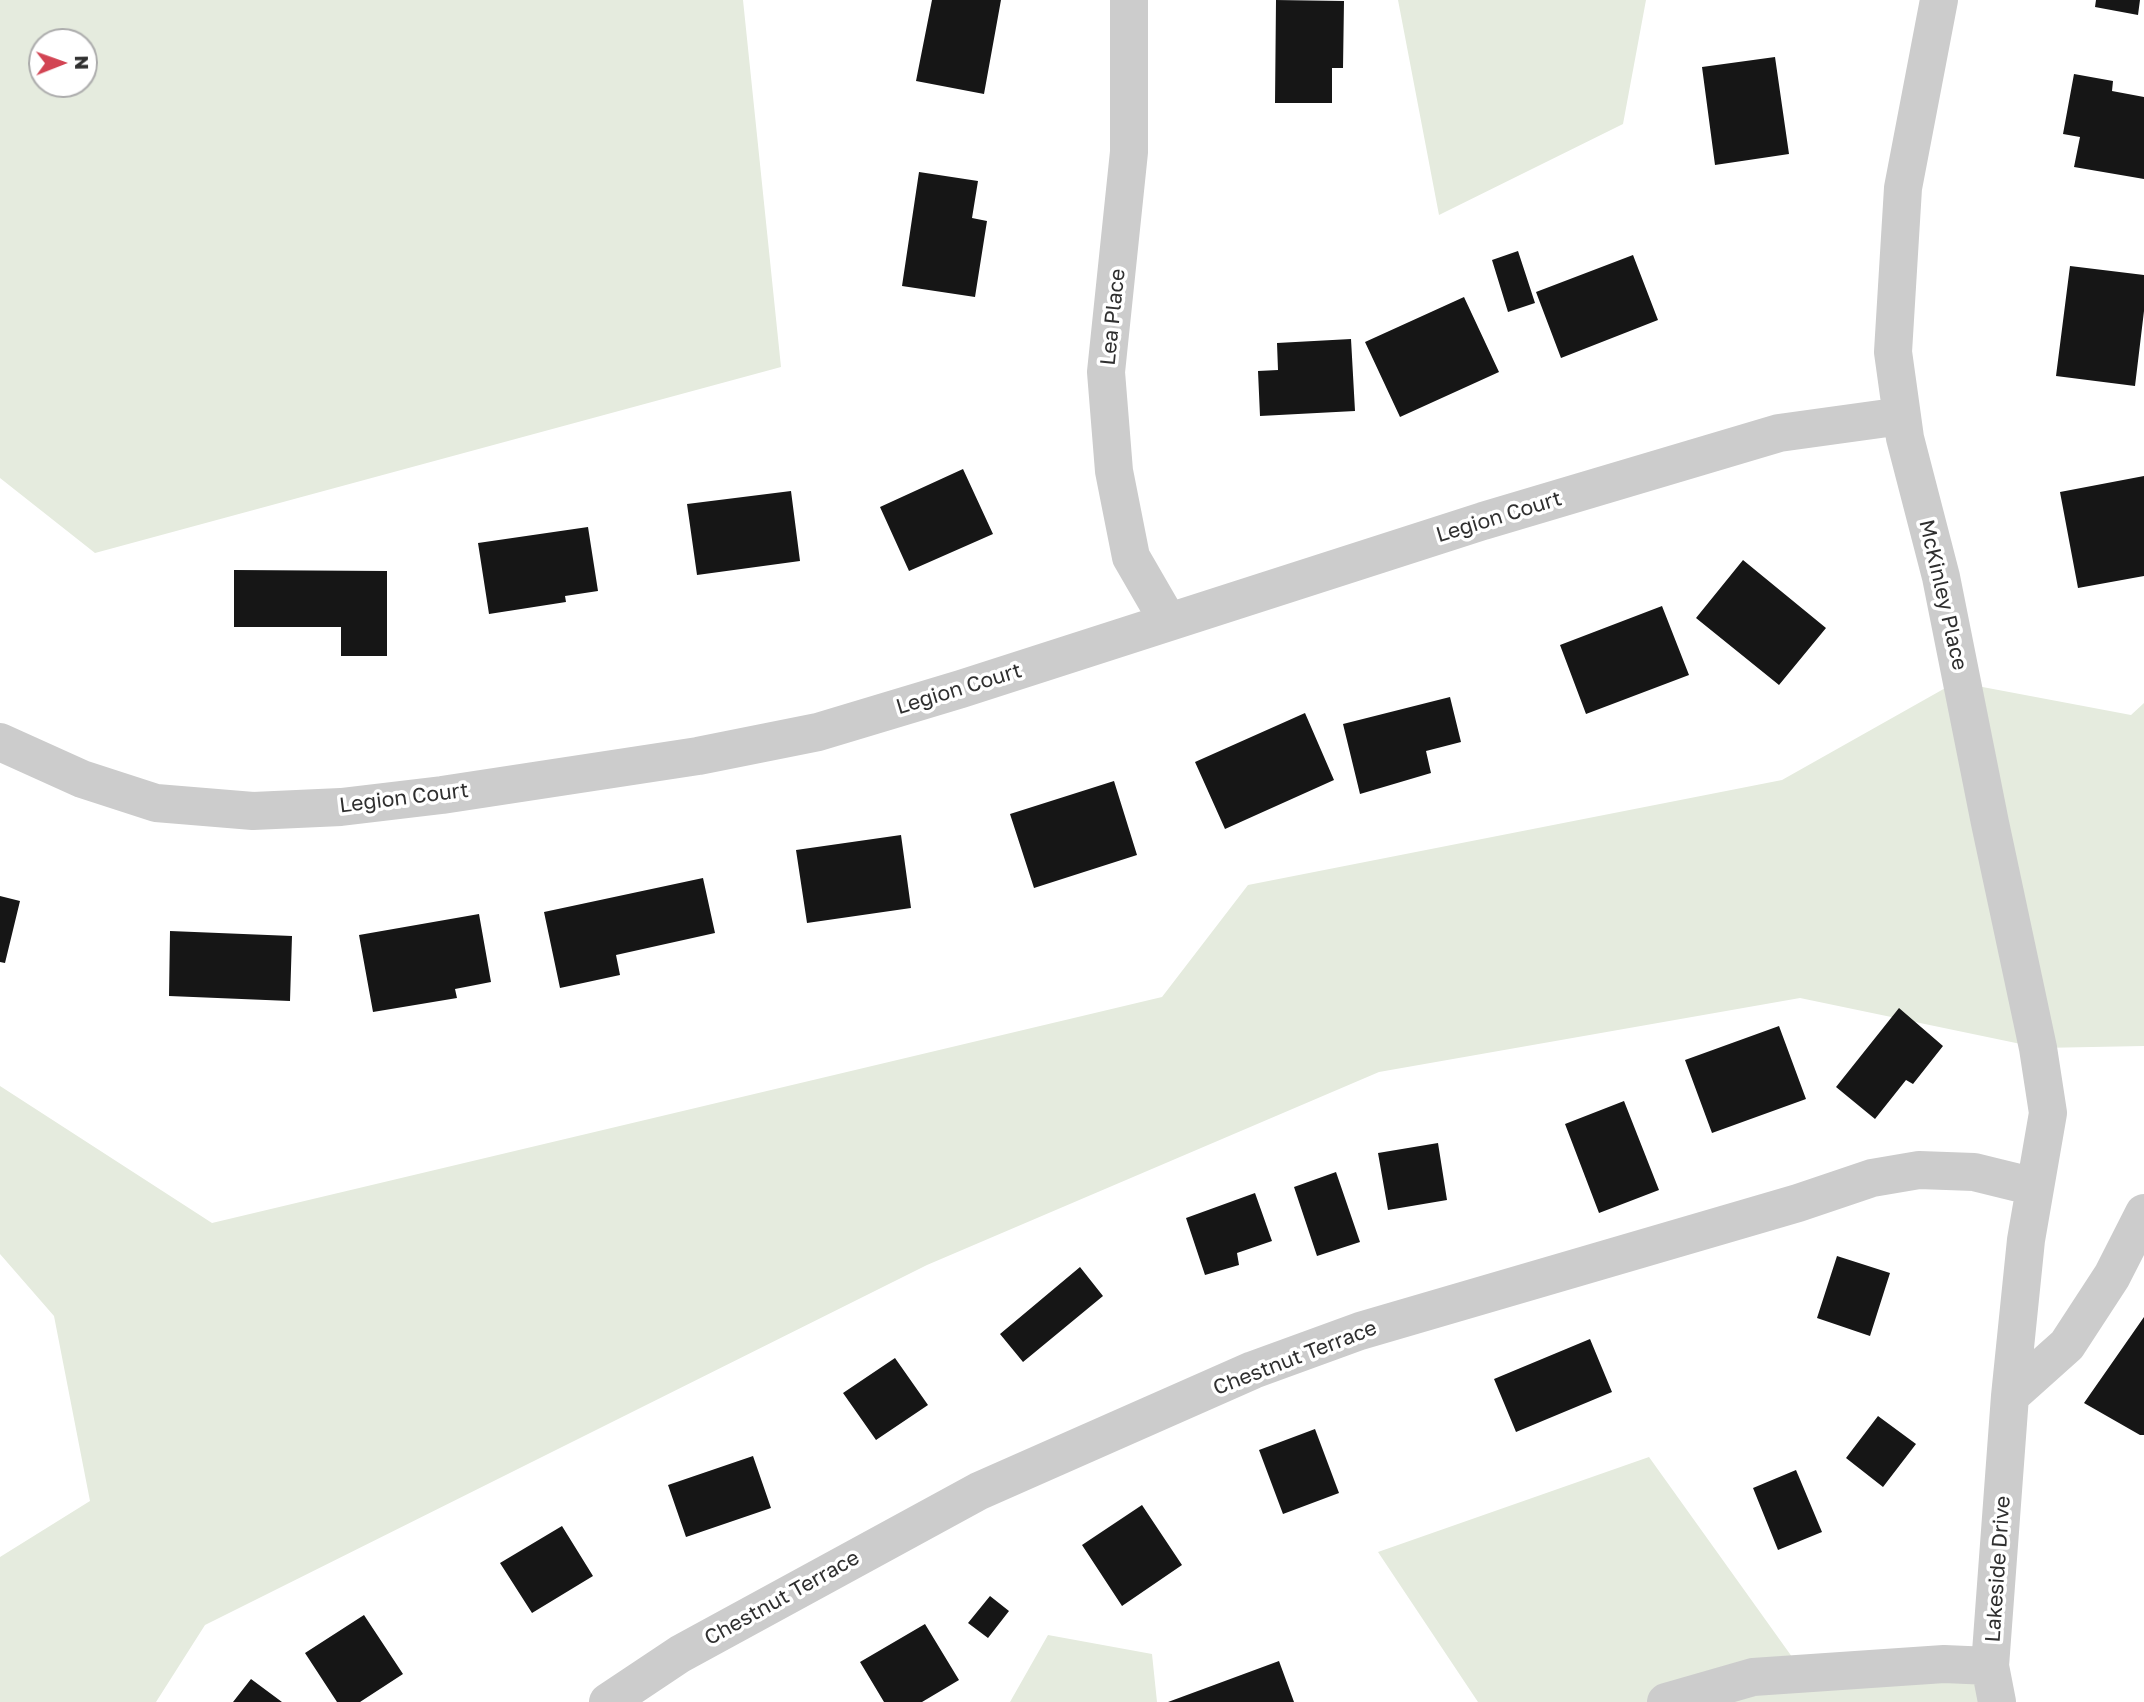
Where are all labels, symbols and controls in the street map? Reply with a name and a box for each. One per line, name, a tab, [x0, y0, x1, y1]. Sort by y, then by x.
north arrow	[28, 28, 98, 98]
text: N	[71, 55, 94, 70]
street label: Lea Place	[1095, 267, 1131, 367]
street label: Legion Court	[1433, 486, 1565, 548]
street label: McKinley Place	[1913, 517, 1973, 673]
street label: Legion Court	[893, 658, 1025, 720]
street label: Legion Court	[338, 778, 470, 818]
street label: Chestnut Terrace	[1210, 1315, 1380, 1401]
street label: Lakeside Drive	[1980, 1495, 2016, 1643]
street label: Chestnut Terrace	[700, 1545, 864, 1651]

